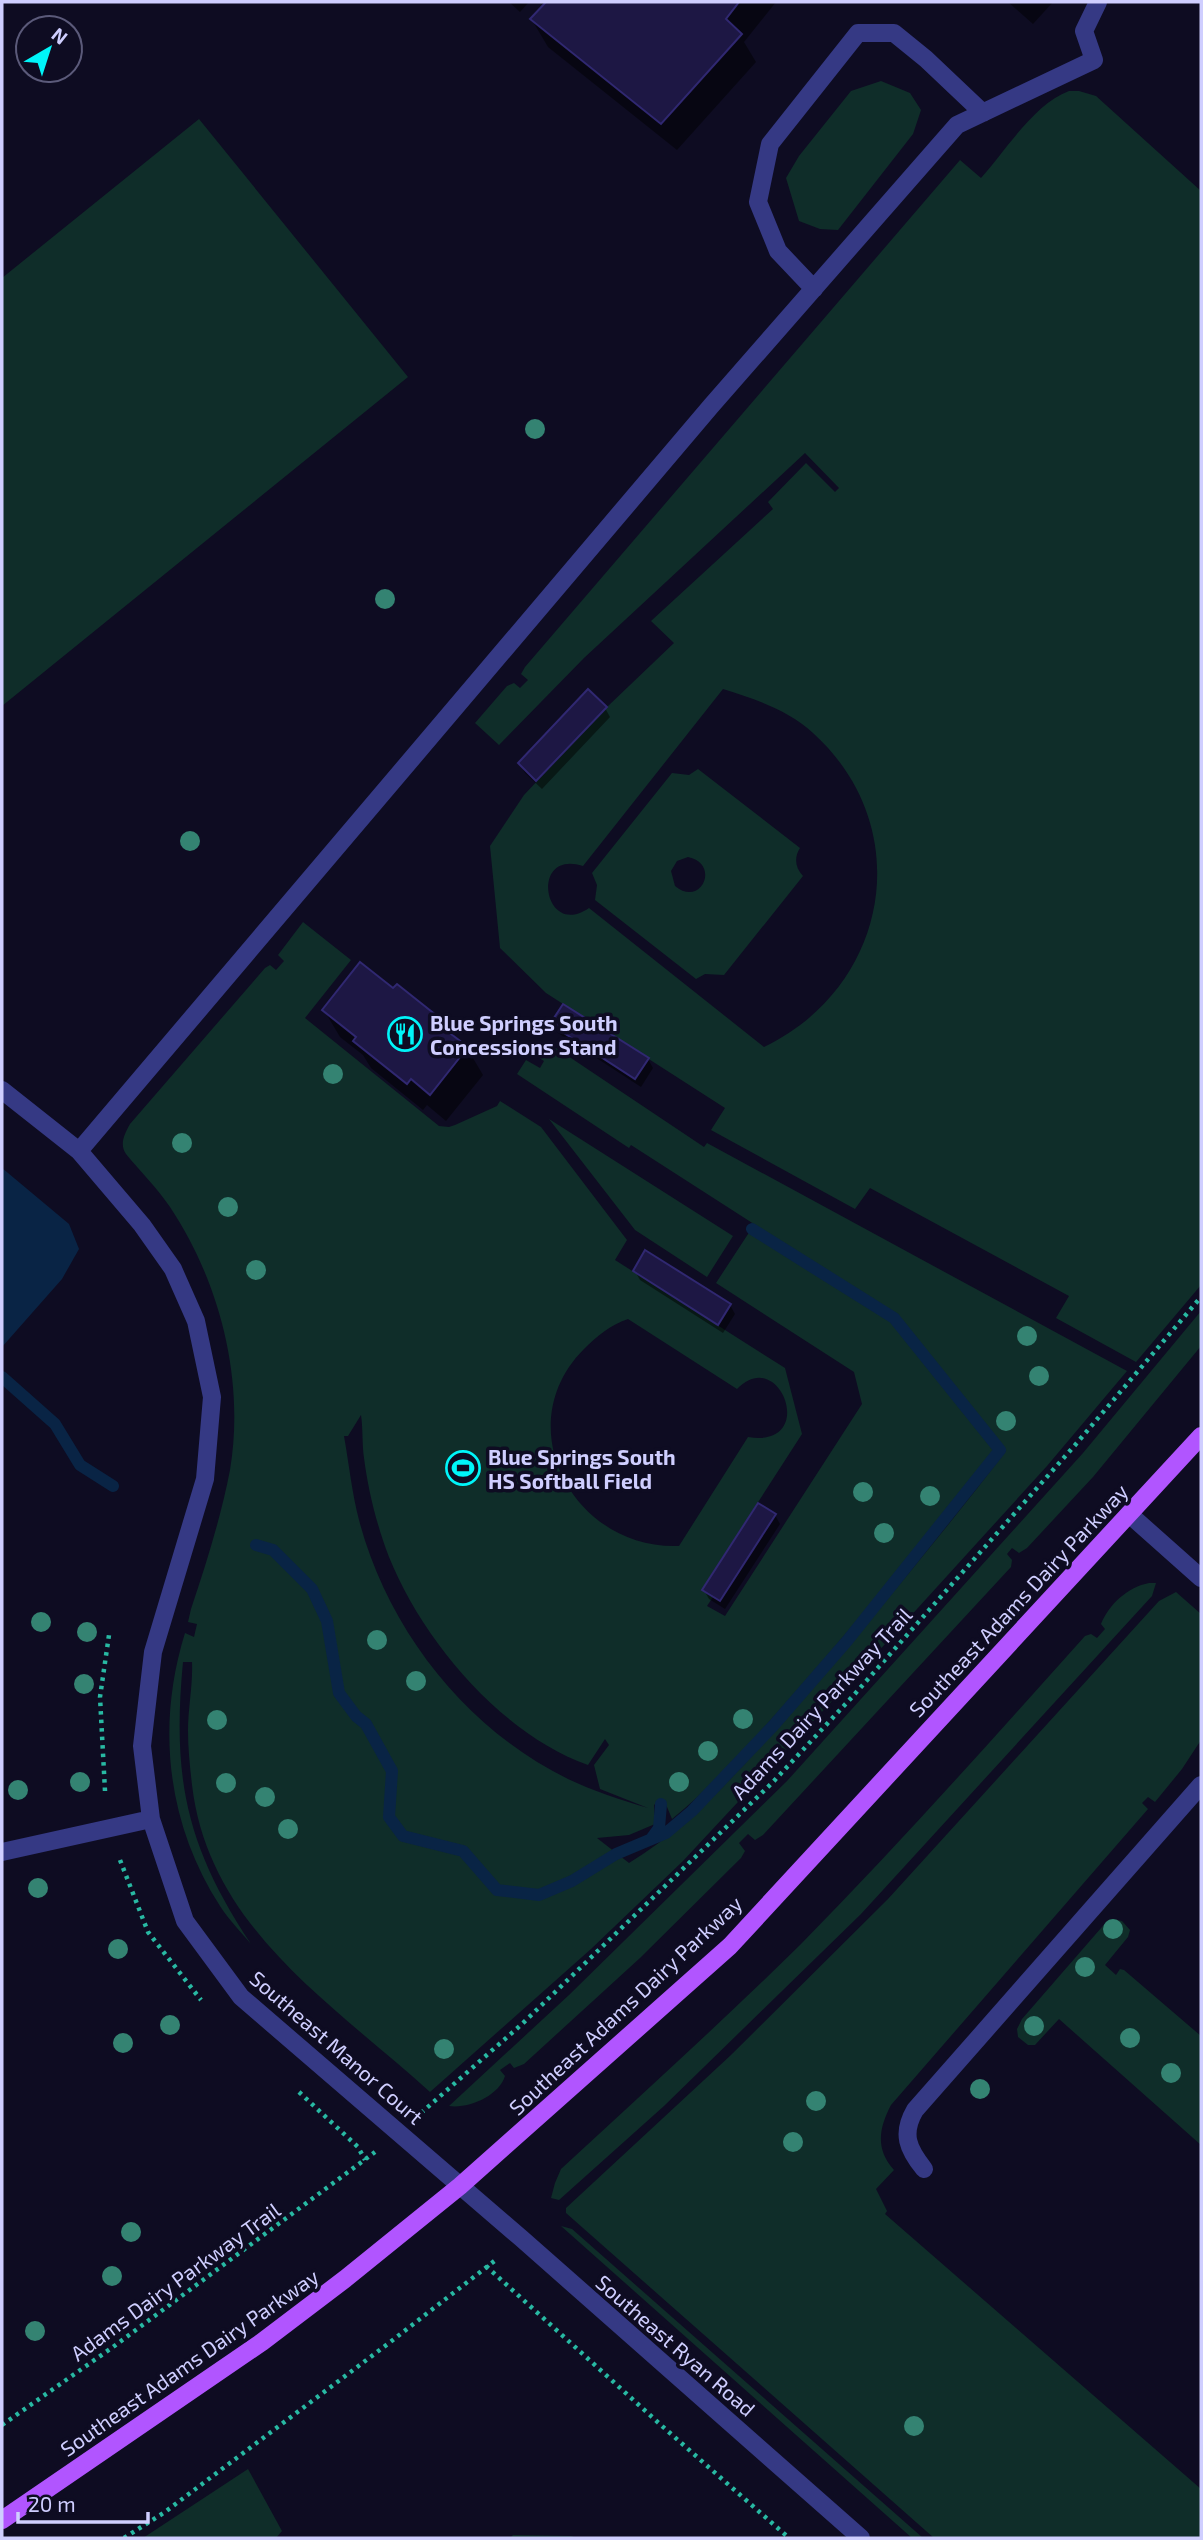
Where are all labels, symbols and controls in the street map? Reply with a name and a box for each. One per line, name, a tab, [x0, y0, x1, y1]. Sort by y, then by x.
north arrow	[14, 14, 84, 84]
text: N	[47, 22, 73, 49]
place label: Blue Springs South Concessions Stand	[430, 1010, 618, 1059]
restaurant icon: Blue Springs South Concessions Stand	[386, 1015, 424, 1053]
place label: Blue Springs South HS Softball Field	[488, 1444, 676, 1493]
sports icon: Blue Springs South HS Softball Field	[444, 1449, 482, 1487]
street label: Southeast Adams Dairy Parkway	[903, 1478, 1133, 1722]
street label: Adams Dairy Parkway Trail	[726, 1601, 917, 1804]
street label: Southeast Adams Dairy Parkway	[503, 1890, 747, 2120]
street label: Southeast Manor Court	[245, 1965, 429, 2129]
street label: Adams Dairy Parkway Trail	[65, 2196, 285, 2365]
street label: Southeast Adams Dairy Parkway	[55, 2263, 323, 2461]
street label: Southeast Ryan Road	[591, 2269, 761, 2421]
scale bar	[18, 2480, 147, 2524]
text: 20 m	[28, 2491, 76, 2516]

